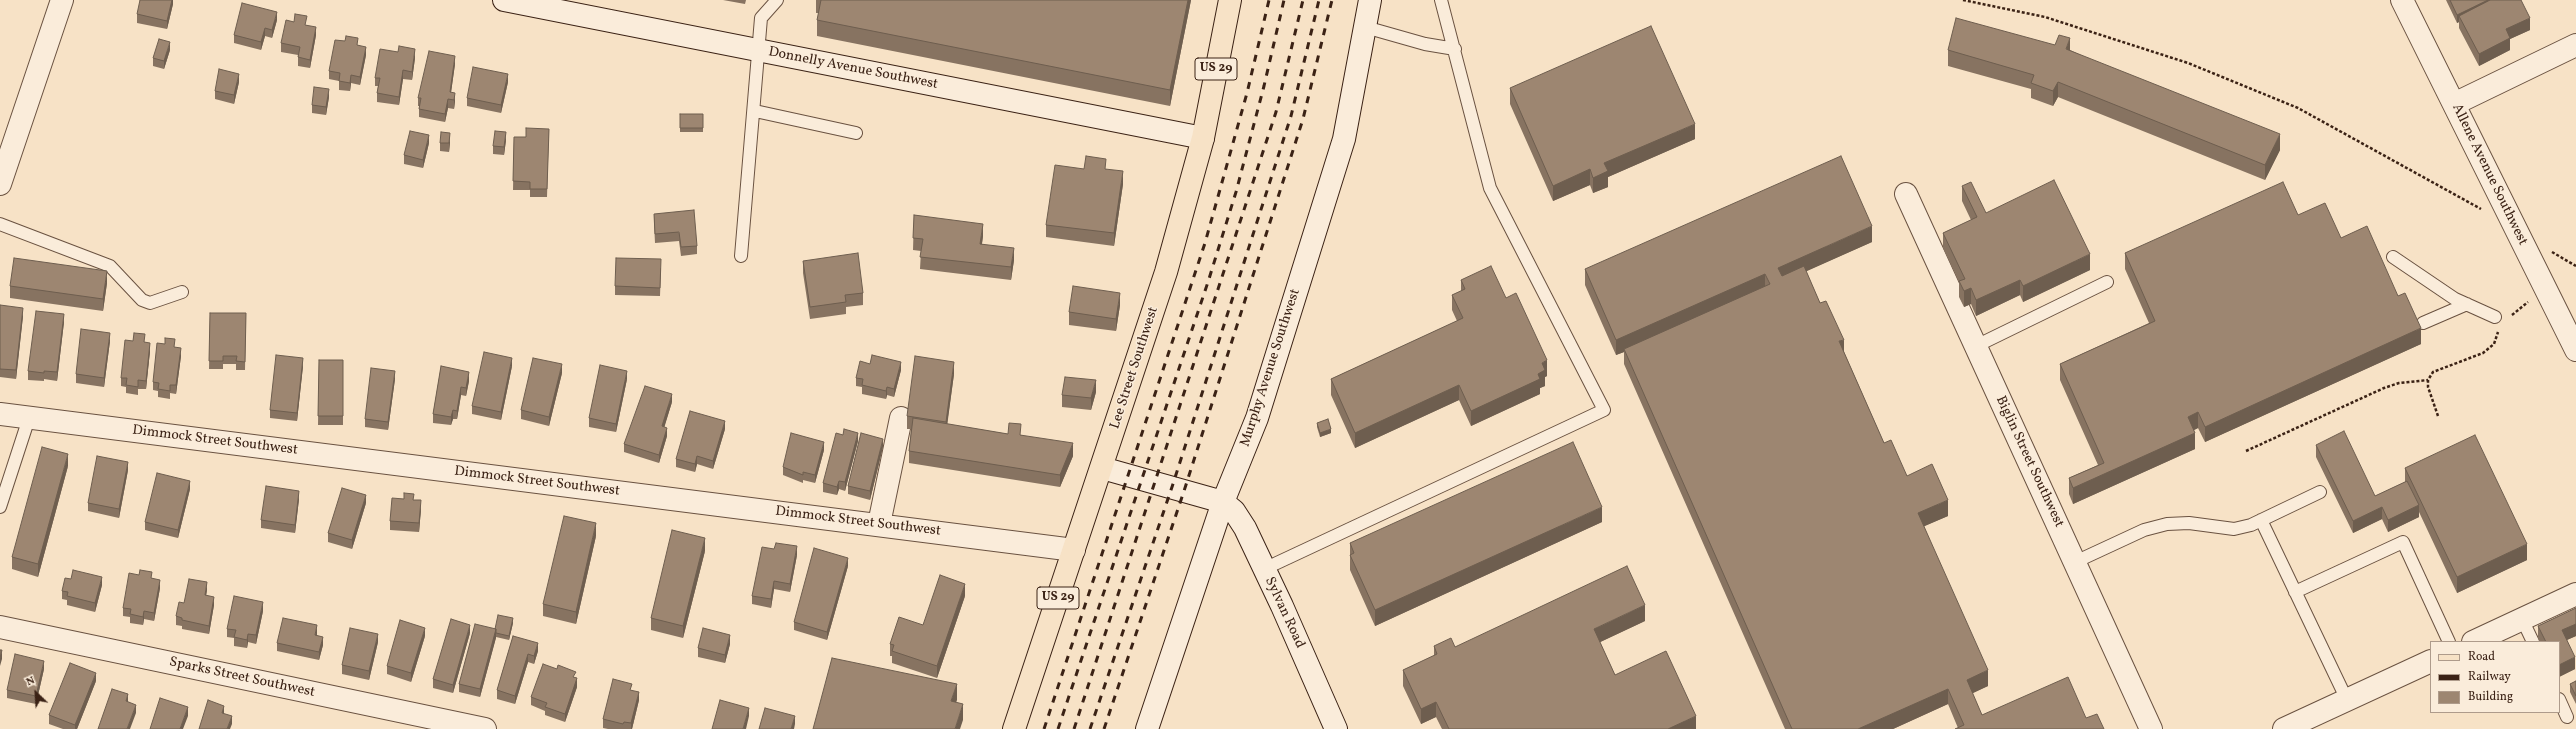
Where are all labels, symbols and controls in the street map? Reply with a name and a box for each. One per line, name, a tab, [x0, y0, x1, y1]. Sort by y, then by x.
street label: Donnelly Avenue Southwest	[767, 44, 939, 94]
road number: US 29	[1195, 58, 1237, 80]
street label: Allene Avenue Southwest	[2447, 102, 2531, 248]
street label: Murphy Avenue Southwest	[1237, 287, 1305, 449]
street label: Lee Street Southwest	[1107, 305, 1163, 431]
street label: Biglin Street Southwest	[1991, 394, 2067, 530]
street label: Dimmock Street Southwest	[131, 423, 299, 459]
street label: Dimmock Street Southwest	[453, 464, 621, 500]
street label: Dimmock Street Southwest	[774, 504, 942, 540]
street label: Sylvan Road	[1260, 575, 1308, 651]
road number: US 29	[1037, 587, 1079, 609]
legend	[2430, 641, 2560, 713]
text: Road	[2468, 649, 2495, 665]
street label: Sparks Street Southwest	[168, 654, 316, 702]
text: Railway	[2468, 669, 2511, 685]
north arrow	[16, 673, 56, 713]
text: N	[24, 673, 38, 690]
text: Building	[2468, 689, 2513, 705]

